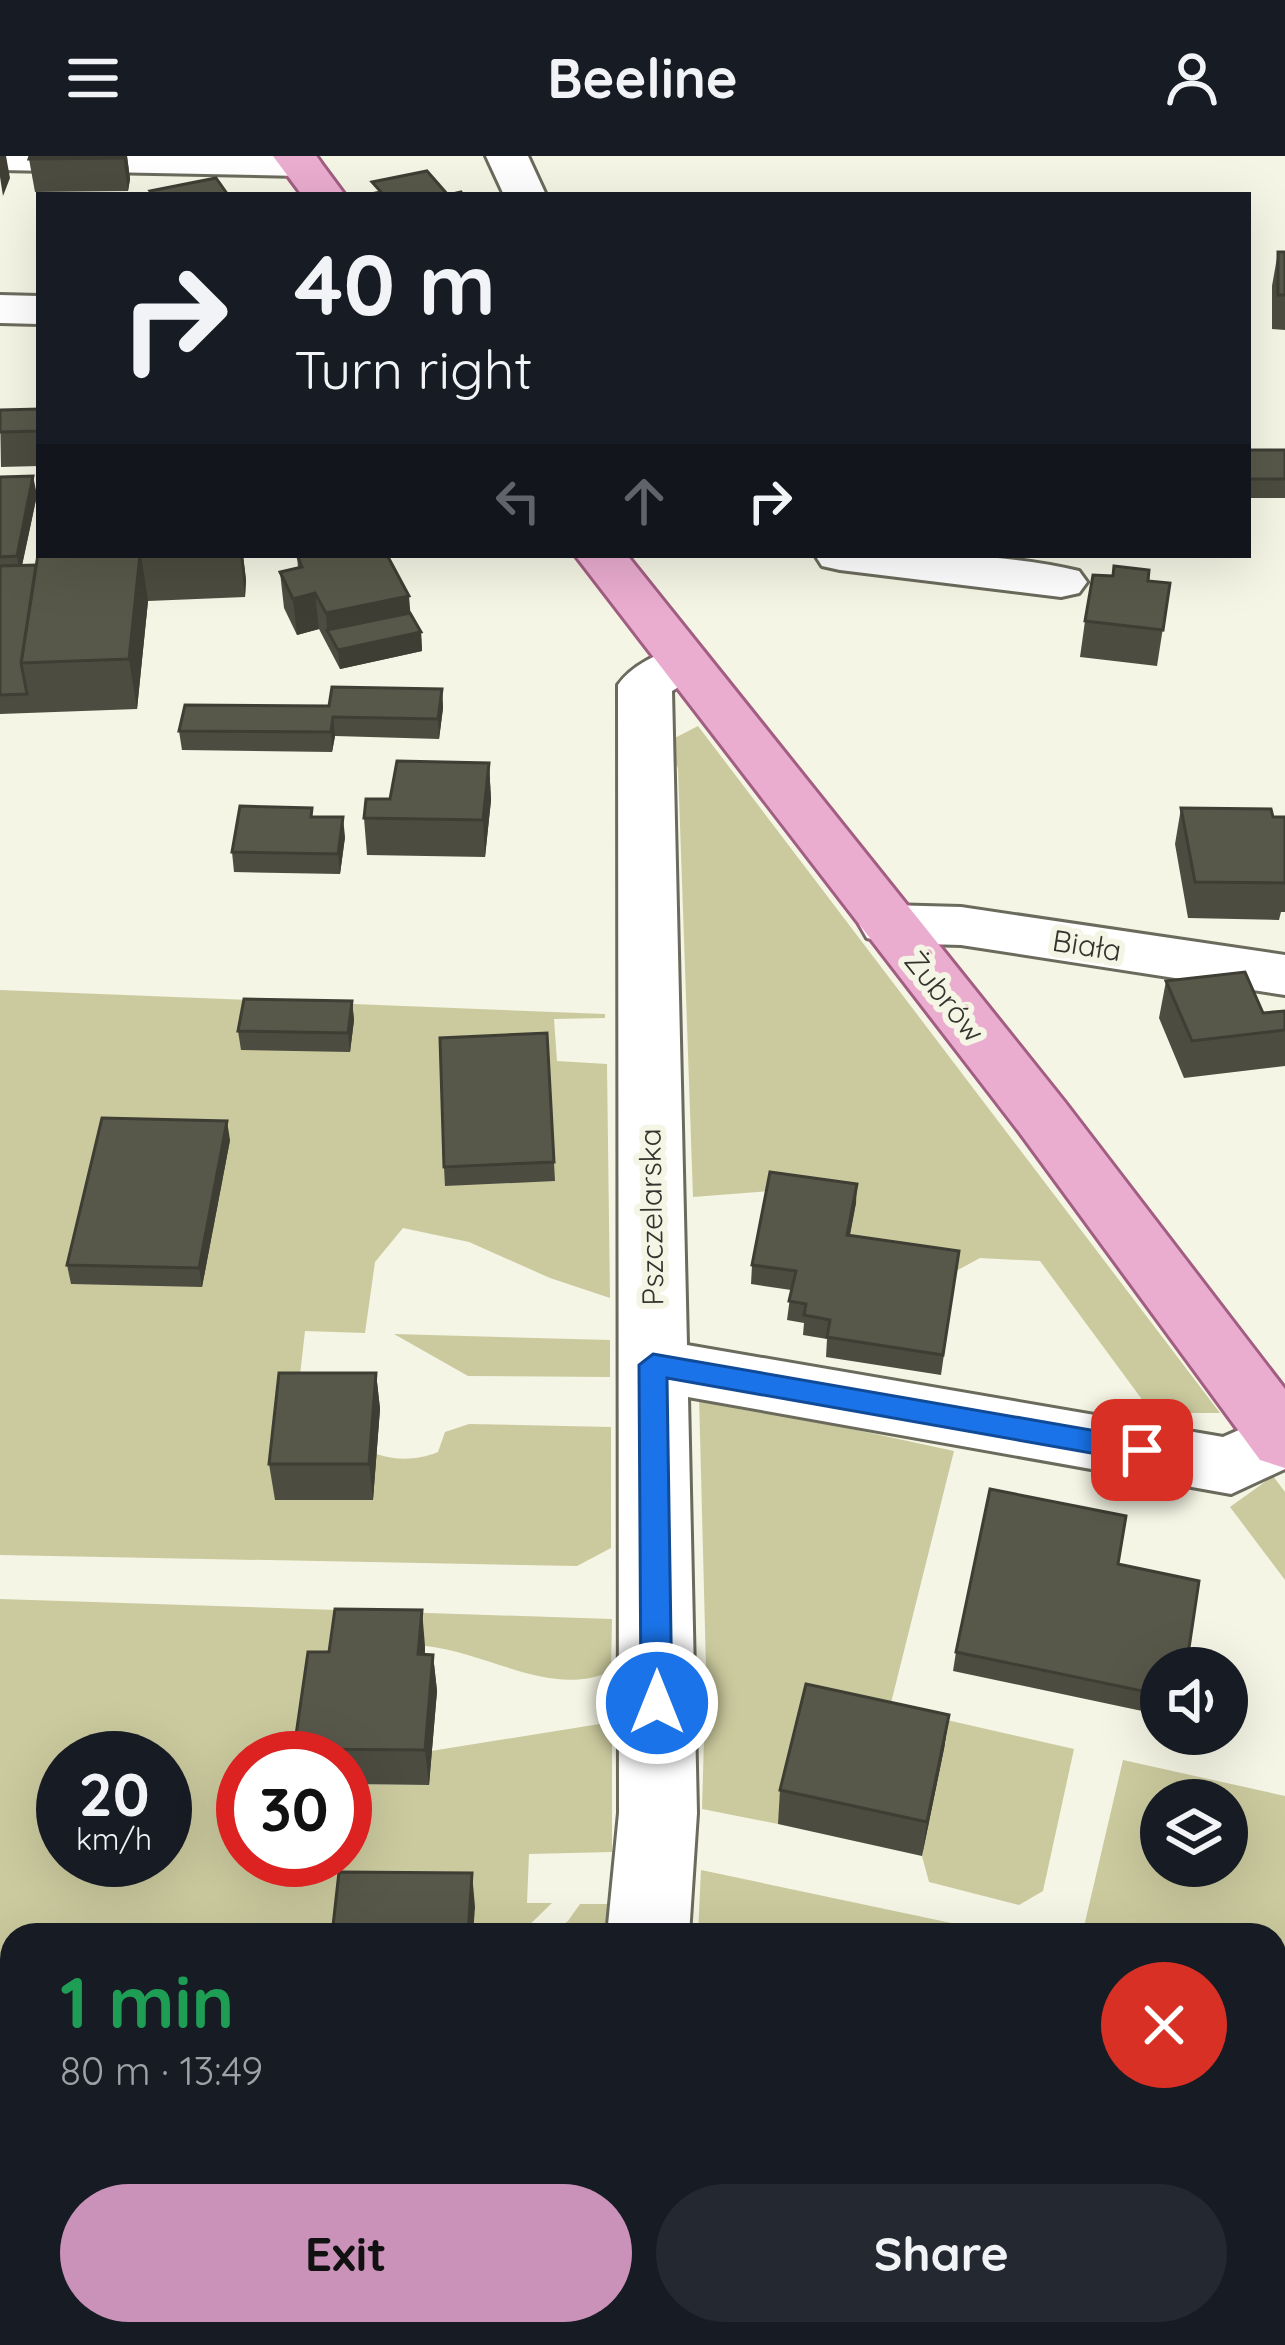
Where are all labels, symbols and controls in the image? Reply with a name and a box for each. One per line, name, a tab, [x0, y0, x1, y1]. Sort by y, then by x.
text: Beeline	[547, 44, 738, 112]
icon: menu	[60, 45, 126, 111]
icon: person	[1159, 45, 1225, 111]
text: 40 m	[294, 231, 496, 336]
icon: right	[96, 240, 252, 396]
text: Turn right	[294, 335, 533, 403]
icon: left	[485, 468, 551, 534]
icon: ahead	[611, 468, 677, 534]
icon: right	[737, 468, 803, 534]
street label: Biała	[1050, 921, 1124, 969]
street label: Żubrów	[897, 943, 993, 1049]
street label: Pszczelarska	[630, 1128, 672, 1306]
pin	[1091, 1399, 1193, 1501]
icon: arrive	[1109, 1417, 1175, 1483]
position arrow	[594, 1640, 720, 1766]
map controls	[1140, 1647, 1248, 1887]
button: sound	[1140, 1647, 1248, 1755]
speed limit sign: 30	[216, 1731, 372, 1887]
text: 20	[79, 1756, 149, 1831]
button: layers	[1140, 1779, 1248, 1887]
text: km/h	[76, 1820, 152, 1858]
text: 1 min	[60, 1956, 234, 2046]
button: close	[1101, 1962, 1227, 2088]
text: 80 m · 13:49	[60, 2046, 263, 2095]
button: Exit	[60, 2184, 632, 2322]
button: Share	[656, 2184, 1227, 2322]

